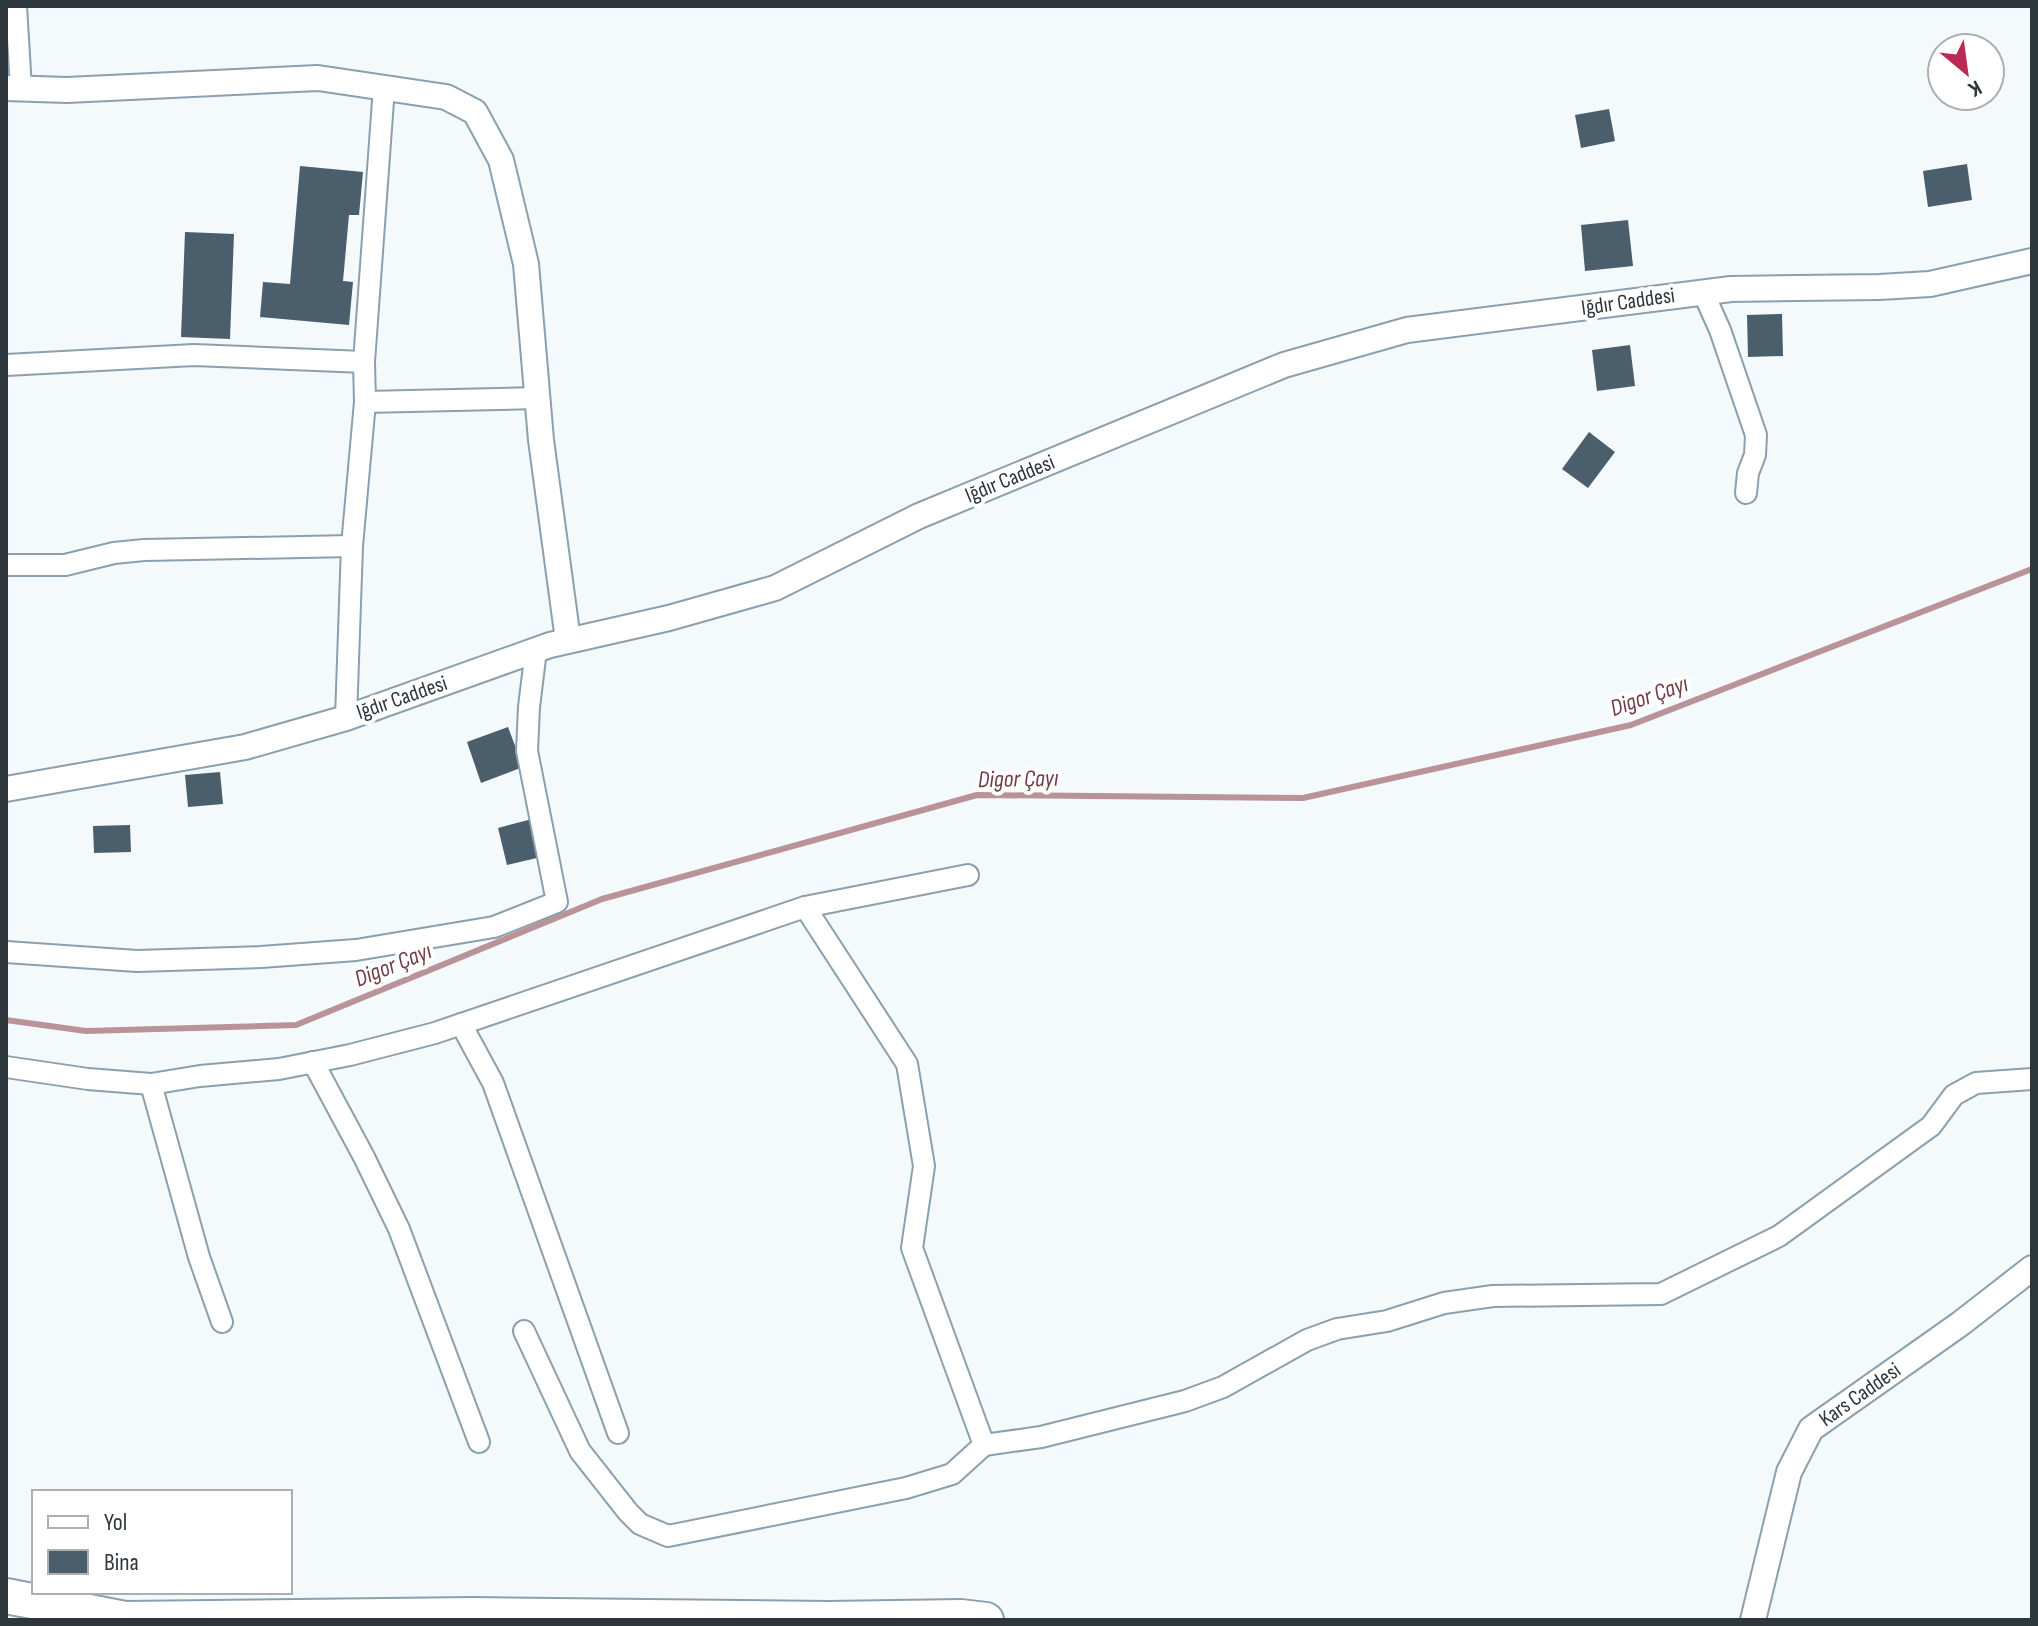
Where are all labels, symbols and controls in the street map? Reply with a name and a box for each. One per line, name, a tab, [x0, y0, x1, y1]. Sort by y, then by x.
north arrow	[1926, 32, 2006, 112]
text: K	[1964, 74, 1986, 103]
street label: Iğdır Caddesi	[1579, 282, 1677, 322]
street label: Iğdır Caddesi	[961, 449, 1059, 509]
water label: Digor Çayı	[1606, 669, 1692, 723]
street label: Iğdır Caddesi	[353, 670, 451, 726]
water label: Digor Çayı	[978, 764, 1059, 794]
water label: Digor Çayı	[350, 936, 436, 993]
street label: Kars Caddesi	[1814, 1357, 1906, 1433]
legend	[32, 1490, 292, 1594]
text: Yol	[104, 1508, 127, 1537]
text: Bina	[104, 1548, 139, 1577]

